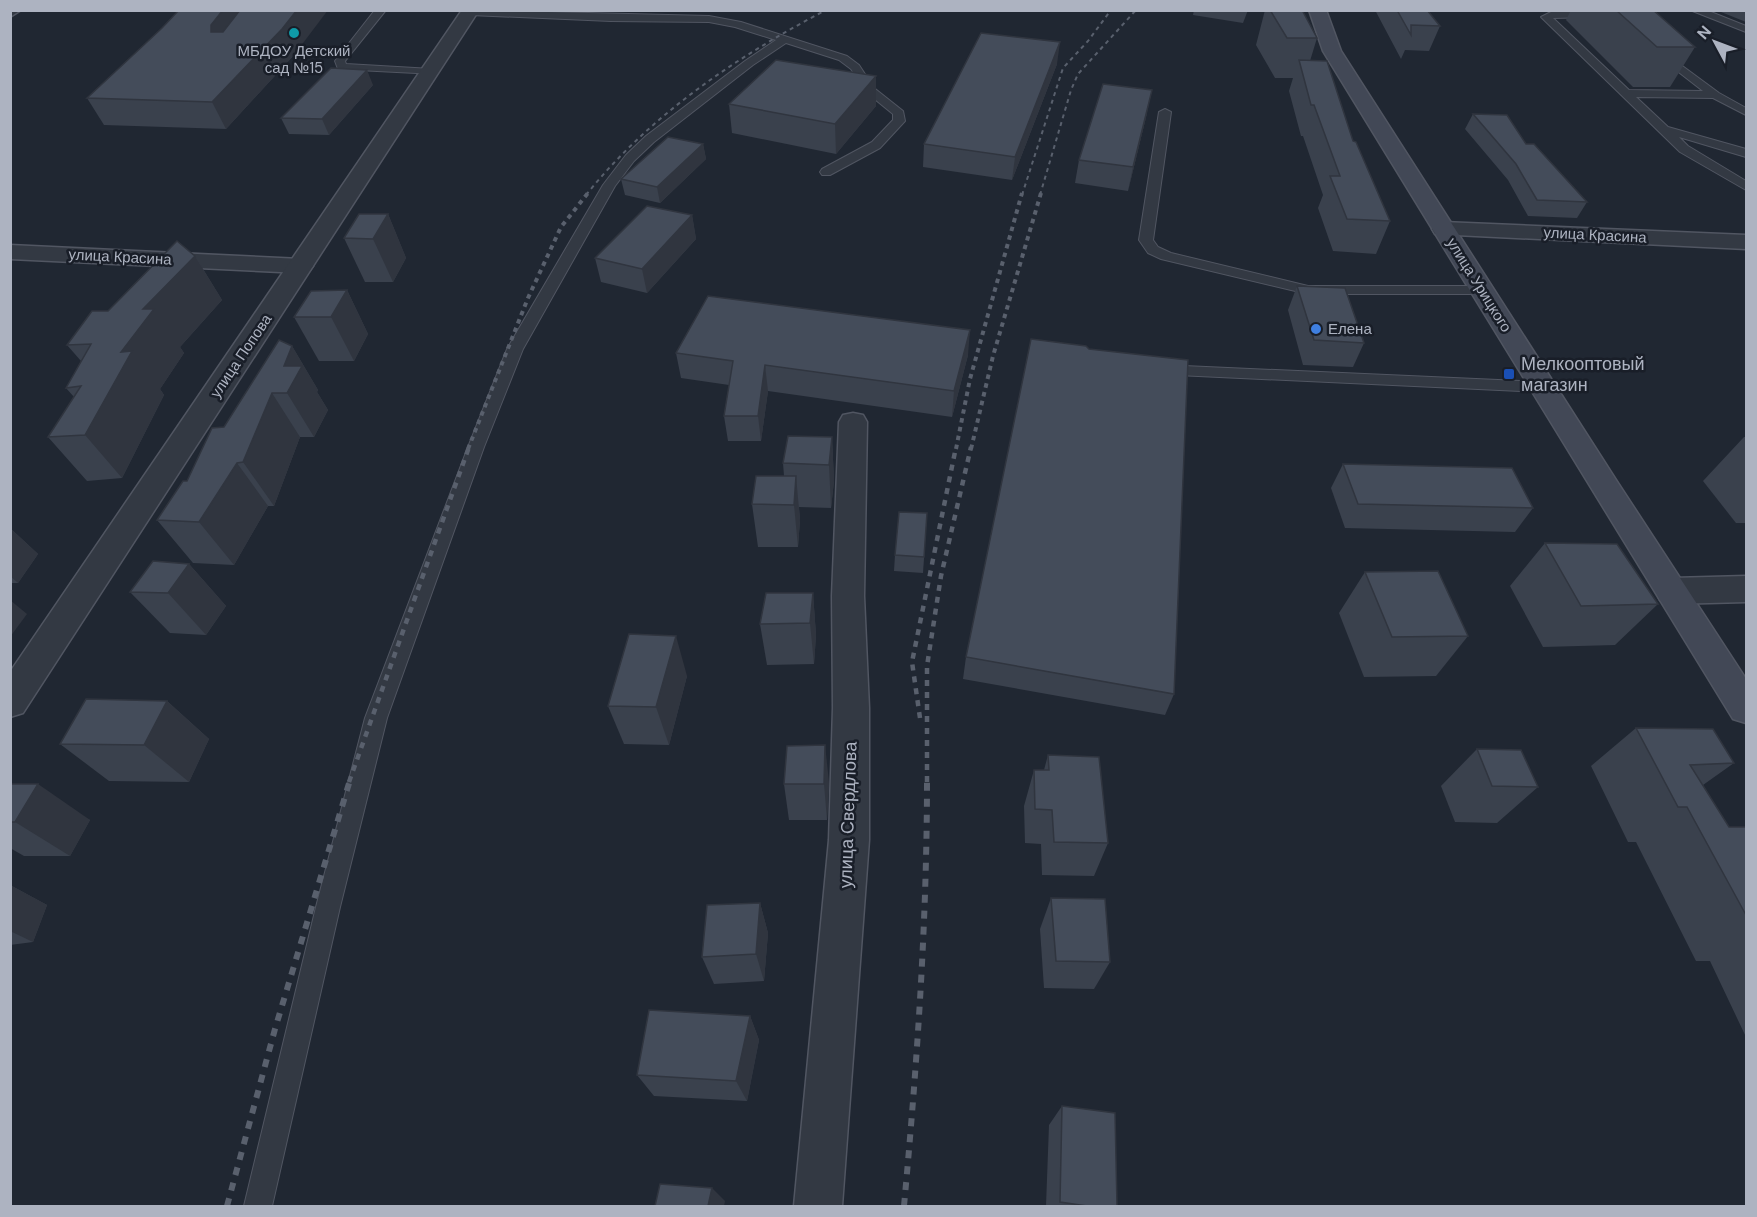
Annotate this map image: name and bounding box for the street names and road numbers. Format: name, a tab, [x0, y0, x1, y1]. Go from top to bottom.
street label: улица Красина	[1543, 222, 1648, 248]
street label: улица Урицкого	[1442, 234, 1516, 336]
street label: улица Красина	[68, 244, 173, 270]
street label: улица Попова	[206, 310, 277, 402]
street label: улица Свердлова	[833, 740, 863, 889]

